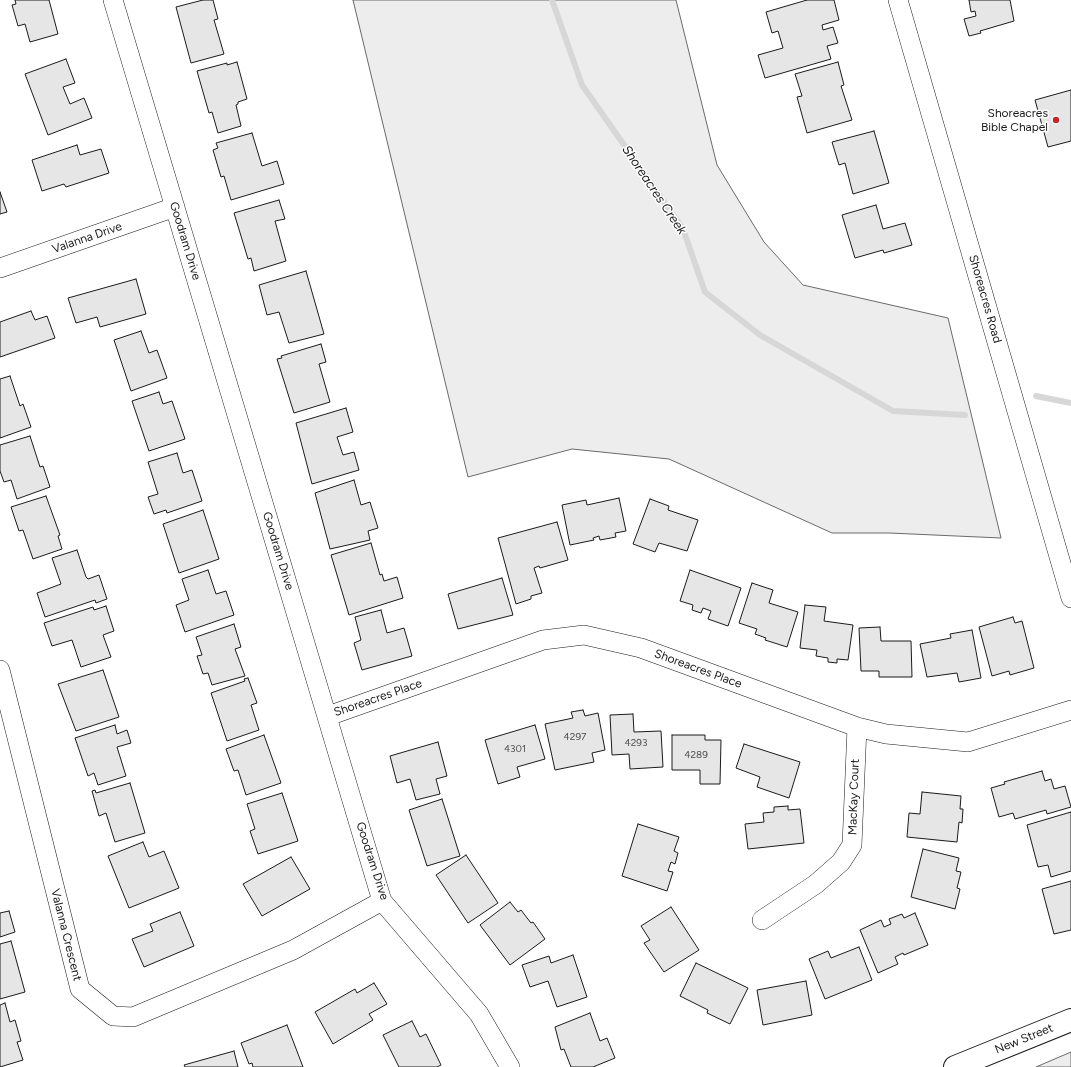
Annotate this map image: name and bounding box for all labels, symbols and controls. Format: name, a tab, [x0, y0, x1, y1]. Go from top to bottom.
place label: Shoreacres Bible Chapel	[981, 106, 1048, 134]
marker: Shoreacres Bible Chapel	[1051, 115, 1061, 125]
water label: Shoreacres Creek	[618, 142, 690, 238]
street label: Goodram Drive	[166, 200, 204, 282]
street label: Valanna Drive	[50, 219, 124, 257]
street label: Shoreacres Road	[966, 253, 1004, 345]
street label: Goodram Drive	[259, 510, 297, 592]
street label: Shoreacres Place	[652, 646, 744, 692]
street label: Shoreacres Place	[332, 676, 424, 720]
house number: 4297	[564, 731, 586, 743]
house number: 4293	[625, 737, 647, 749]
house number: 4301	[504, 743, 526, 755]
house number: 4289	[684, 749, 708, 761]
street label: MacKay Court	[845, 759, 863, 835]
street label: Goodram Drive	[353, 820, 391, 902]
street label: Valanna Crescent	[48, 887, 84, 983]
street label: New Street	[993, 1021, 1055, 1057]

